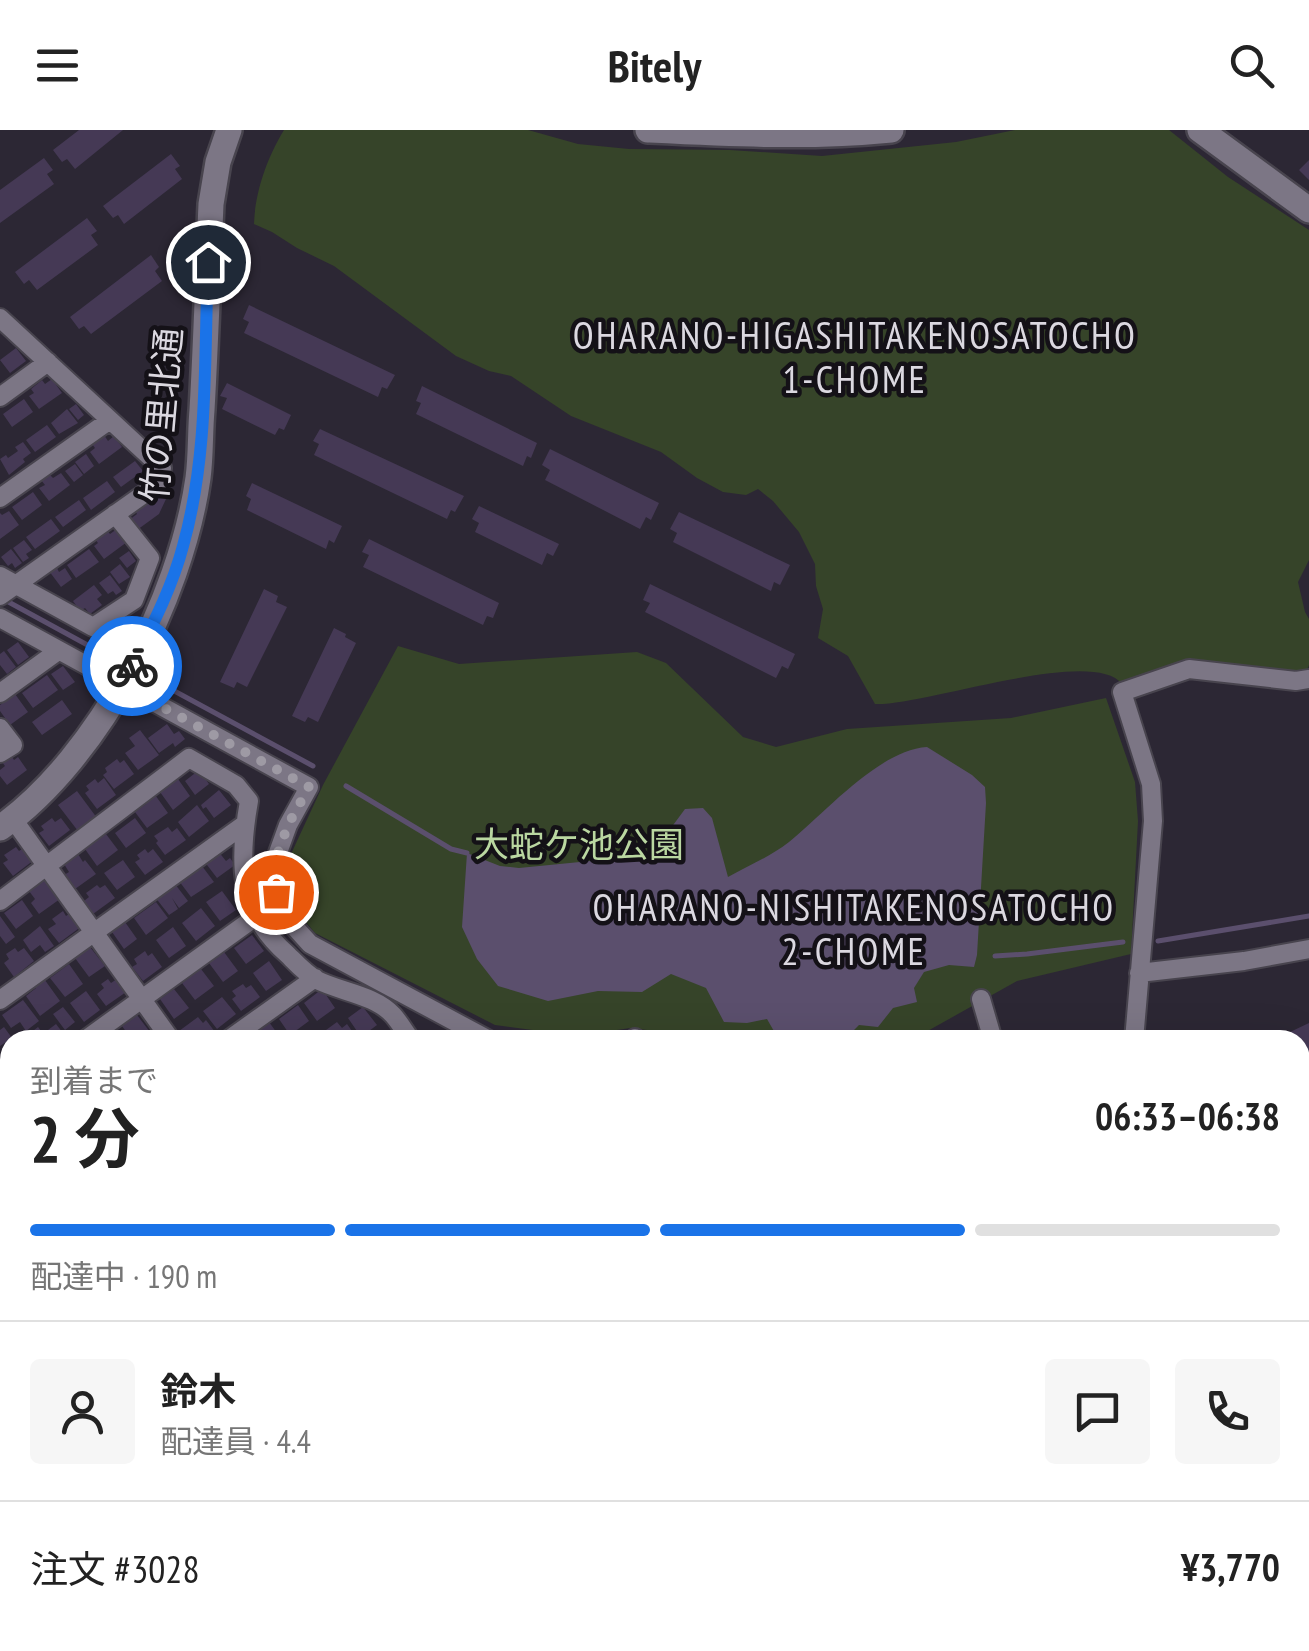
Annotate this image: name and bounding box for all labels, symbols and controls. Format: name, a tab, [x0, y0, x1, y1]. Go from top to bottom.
text: Bitely	[608, 36, 701, 94]
icon: menu	[30, 38, 85, 93]
icon: search	[1224, 38, 1279, 93]
pin	[166, 220, 251, 305]
icon: home	[181, 235, 236, 290]
district label: OHARANO-HIGASHITAKENOSATOCHO 1-CHOME	[573, 310, 1137, 403]
street label: 竹の里北通	[130, 326, 192, 504]
courier	[82, 616, 182, 716]
icon: bike	[105, 639, 160, 694]
park label: 大蛇ケ池公園	[474, 821, 684, 867]
pin	[234, 850, 319, 935]
icon: bag	[249, 865, 304, 920]
district label: OHARANO-NISHITAKENOSATOCHO 2-CHOME	[592, 882, 1116, 975]
text: 到着まで	[30, 1059, 158, 1101]
text: 06:33–06:38	[1095, 1091, 1280, 1140]
text: 2 分	[30, 1096, 139, 1180]
text: 配達中 · 190 m	[30, 1255, 217, 1297]
button: person	[30, 1359, 135, 1464]
button: chat	[1045, 1359, 1150, 1464]
button: phone	[1175, 1359, 1280, 1464]
text: 鈴木	[160, 1366, 236, 1415]
text: 配達員 · 4.4	[160, 1420, 311, 1462]
text: ¥3,770	[1181, 1542, 1280, 1591]
text: 注文 #3028	[30, 1544, 200, 1593]

